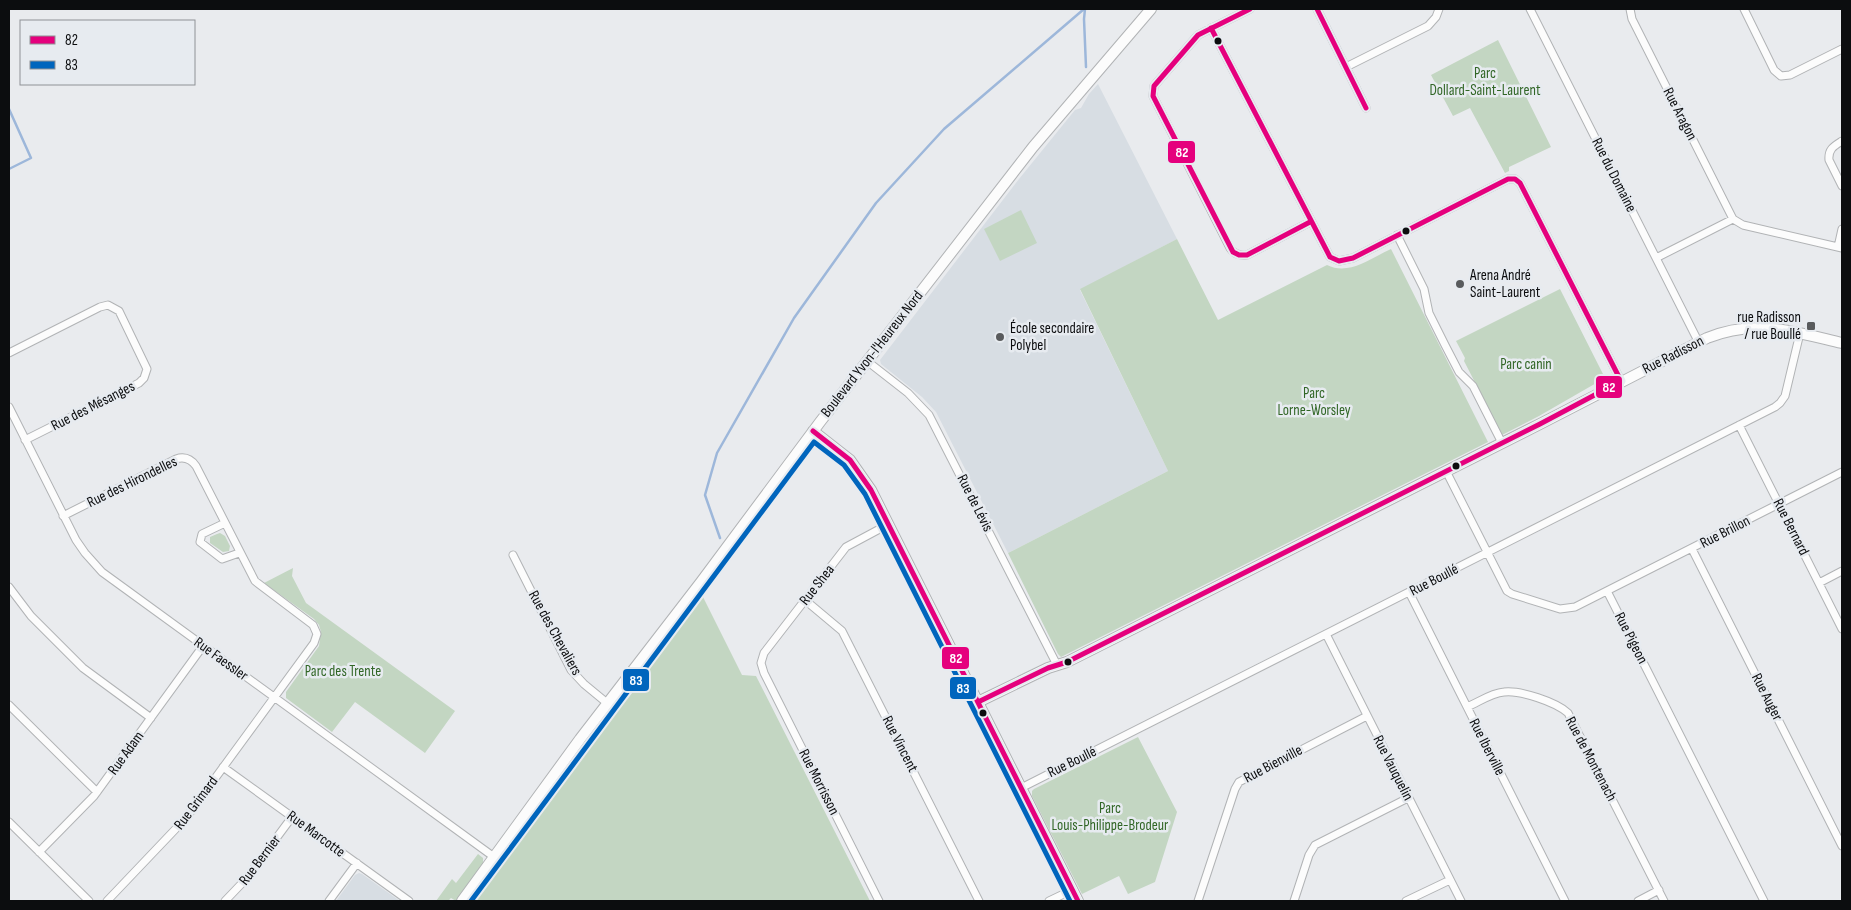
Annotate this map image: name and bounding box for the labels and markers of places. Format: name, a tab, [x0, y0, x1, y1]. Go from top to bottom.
unlabelled marker	[1213, 36, 1223, 46]
unlabelled marker	[1401, 226, 1411, 236]
place label: Arena André Saint-Laurent	[1469, 266, 1541, 302]
marker: Arena André Saint-Laurent	[1454, 278, 1466, 290]
place label: rue Radisson / rue Boullé	[1737, 308, 1801, 344]
place label: École secondaire Polybel	[1010, 319, 1094, 355]
marker: rue Radisson / rue Boullé	[1805, 320, 1817, 332]
marker: École secondaire Polybel	[994, 331, 1006, 343]
unlabelled marker	[1451, 461, 1461, 471]
unlabelled marker	[1063, 657, 1073, 667]
unlabelled marker	[978, 708, 988, 718]

